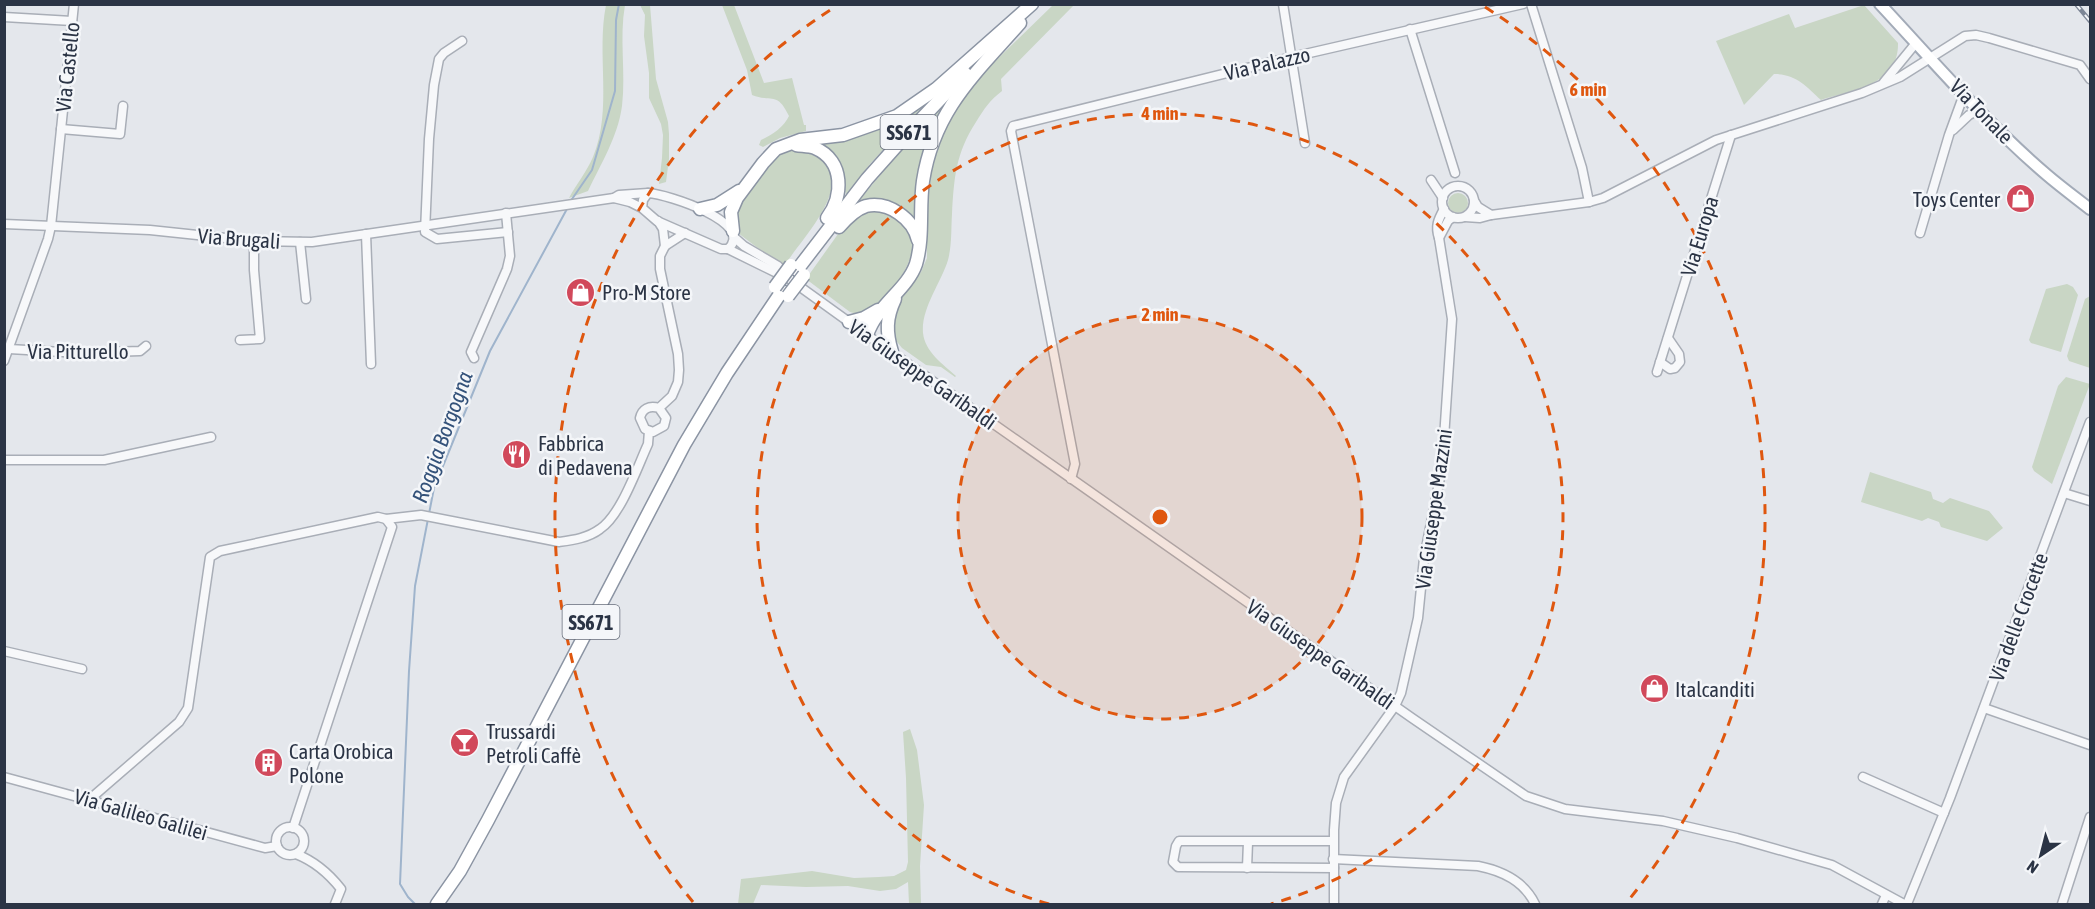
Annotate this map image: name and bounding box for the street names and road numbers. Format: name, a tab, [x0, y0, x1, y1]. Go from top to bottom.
street label: Via Castello	[50, 21, 84, 113]
street label: Via Palazzo	[1222, 41, 1312, 85]
street label: Via Tonale	[1945, 74, 2019, 148]
road number: SS671	[880, 115, 938, 149]
street label: Via Europa	[1675, 193, 1723, 279]
street label: Via Brugali	[197, 223, 281, 253]
street label: Via Giuseppe Garibaldi	[844, 314, 1002, 434]
street label: Via Pitturello	[27, 339, 129, 363]
street label: Via Giuseppe Mazzini	[1410, 427, 1456, 591]
street label: Via delle Crocette	[1984, 550, 2052, 684]
street label: Via Giuseppe Garibaldi	[1242, 594, 1400, 714]
road number: SS671	[562, 605, 620, 639]
street label: Via Galileo Galilei	[72, 784, 210, 844]

